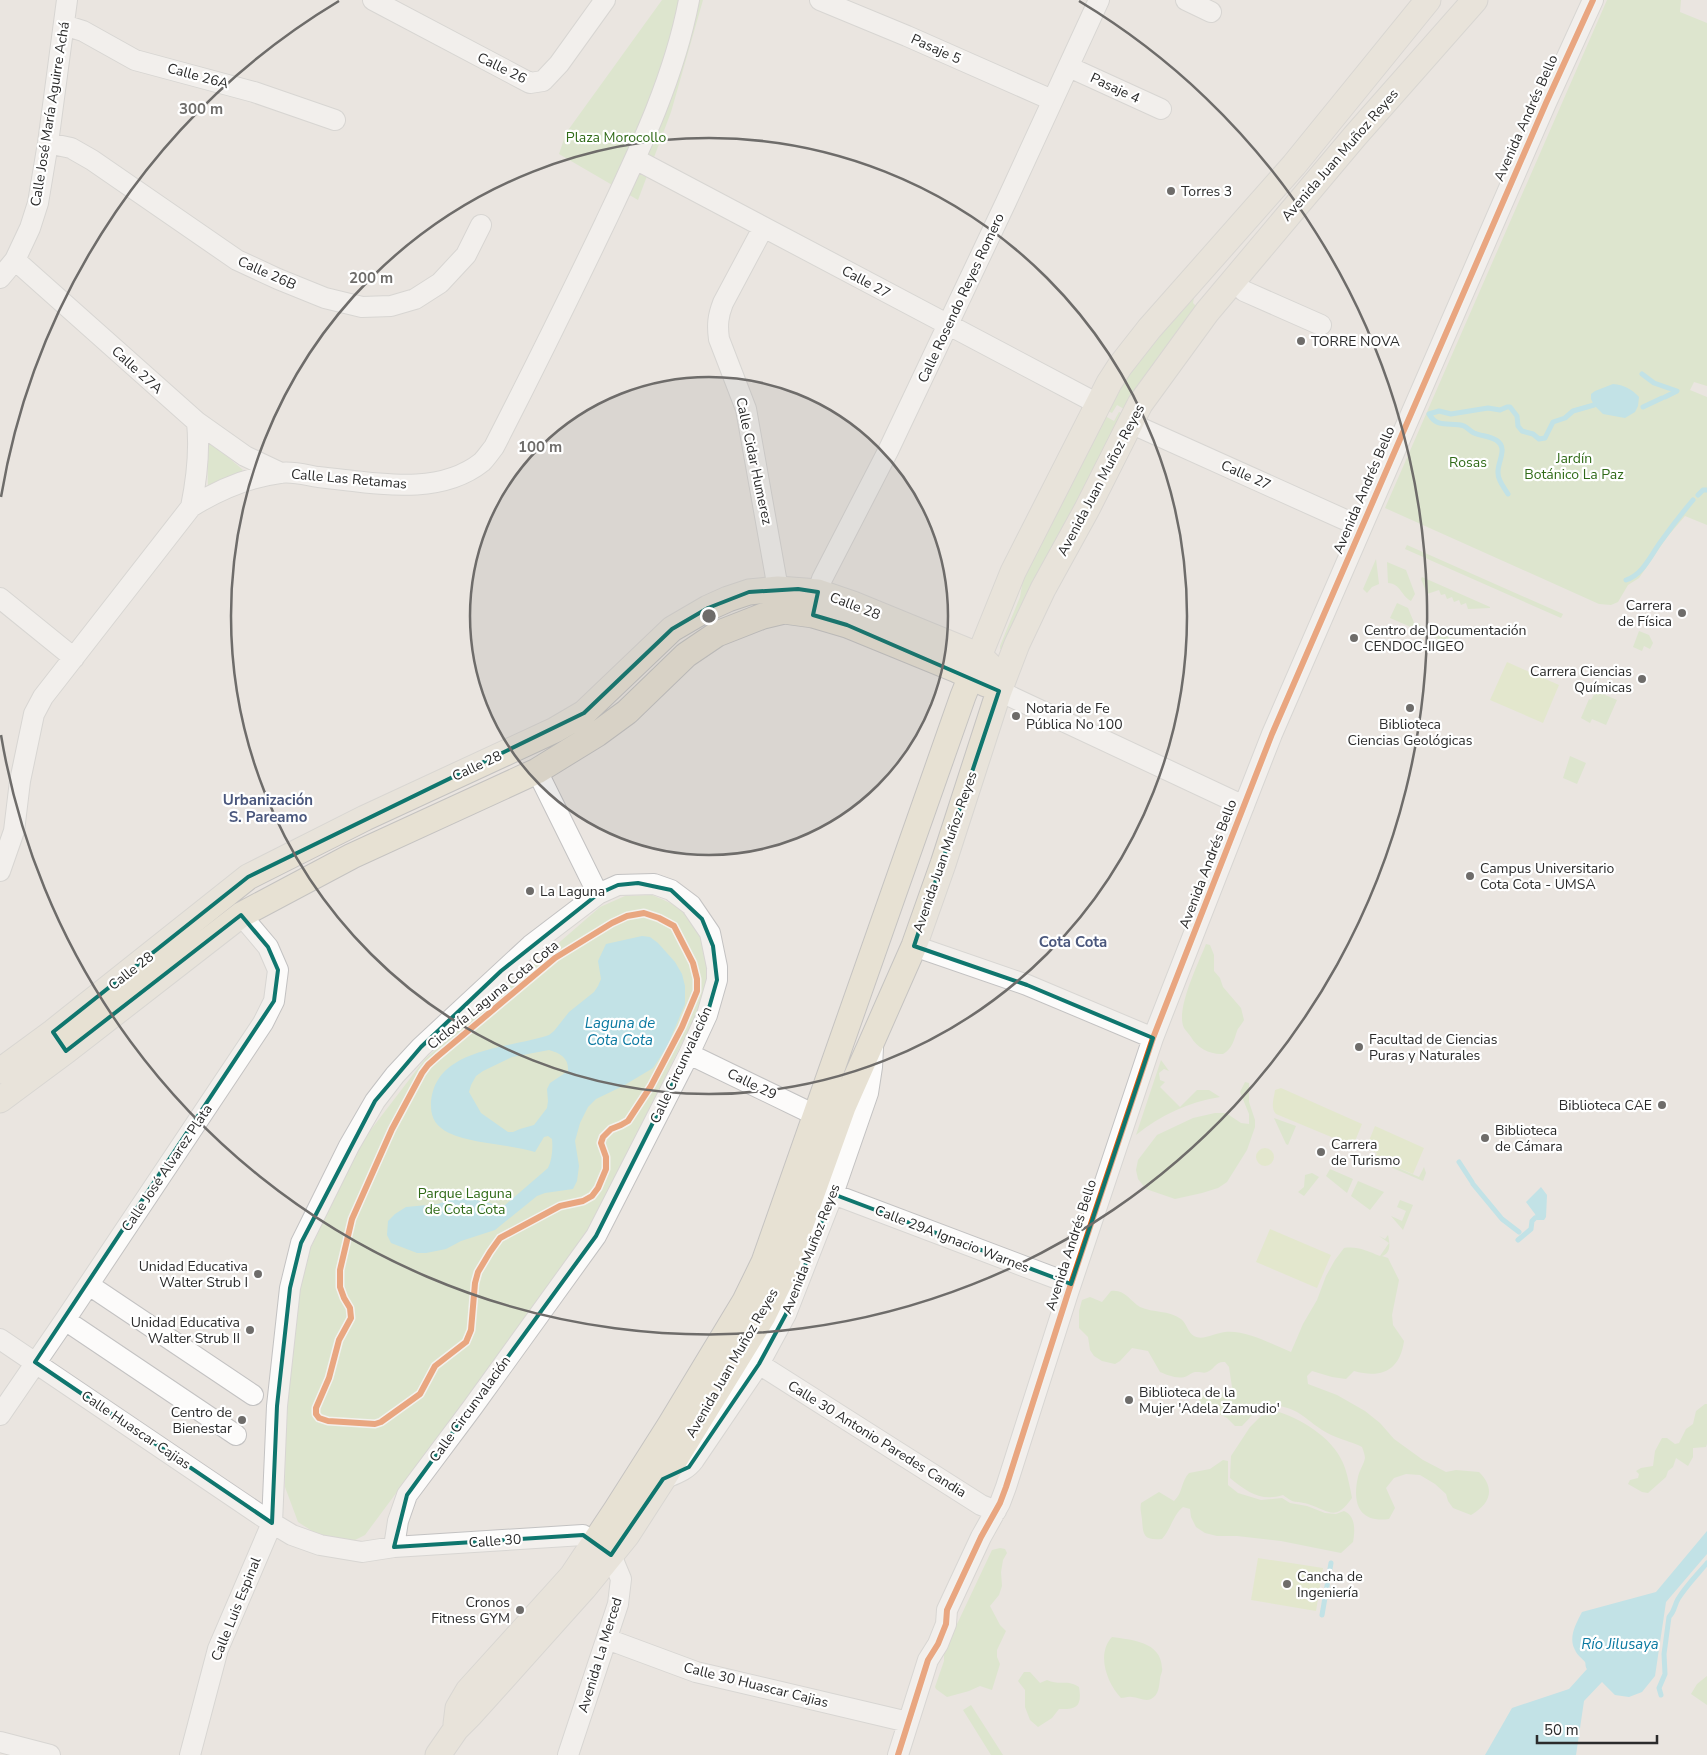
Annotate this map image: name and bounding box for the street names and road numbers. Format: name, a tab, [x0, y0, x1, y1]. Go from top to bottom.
street label: Calle José María Aguirre Achá	[26, 20, 74, 208]
street label: Pasaje 5	[908, 30, 964, 68]
street label: Calle 26	[474, 48, 530, 88]
street label: Avenida Andrés Bello	[1490, 51, 1563, 184]
street label: Calle 26A	[165, 59, 231, 93]
street label: Pasaje 4	[1087, 68, 1143, 108]
street label: Avenida Juan Muñoz Reyes	[1277, 85, 1403, 225]
street label: Calle Rosendo Reyes Romero	[913, 210, 1009, 386]
street label: Calle 26B	[235, 252, 299, 294]
street label: Calle 27	[838, 261, 894, 303]
street label: Calle 27A	[107, 342, 167, 398]
street label: Calle Cidar Humerez	[731, 396, 777, 527]
street label: Avenida Juan Muñoz Reyes	[1053, 400, 1149, 559]
street label: Avenida Andrés Bello	[1329, 423, 1400, 557]
street label: Calle 27	[1218, 456, 1274, 494]
street label: Calle Las Retamas	[290, 464, 408, 494]
street label: Calle 28	[827, 588, 883, 624]
street label: Calle 28	[449, 746, 505, 786]
street label: Avenida Juan Muñoz Reyes	[908, 769, 982, 935]
street label: Avenida Andrés Bello	[1175, 797, 1241, 931]
street label: Ciclovía Laguna Cota Cota	[423, 936, 563, 1054]
street label: Calle 28	[104, 947, 158, 995]
street label: Calle Circunvalación	[646, 1003, 716, 1127]
street label: Calle 29	[724, 1064, 780, 1104]
street label: Calle José Alvarez Plata	[117, 1101, 217, 1235]
street label: Avenida Andrés Bello	[1041, 1177, 1101, 1313]
street label: Avenida Muñoz Reyes	[777, 1181, 845, 1317]
street label: Calle 29A Ignacio Warnes	[872, 1201, 1032, 1277]
street label: Avenida Juan Muñoz Reyes	[681, 1285, 783, 1441]
street label: Calle Circunvalación	[425, 1352, 515, 1466]
street label: Calle 30 Antonio Paredes Candia	[784, 1376, 970, 1502]
street label: Calle Huascar Cajias	[77, 1386, 195, 1474]
street label: Calle 30	[468, 1530, 522, 1552]
street label: Calle Luis Espinal	[206, 1553, 266, 1664]
street label: Avenida La Merced	[573, 1595, 627, 1715]
street label: Calle 30 Huascar Cajias	[682, 1658, 831, 1712]

